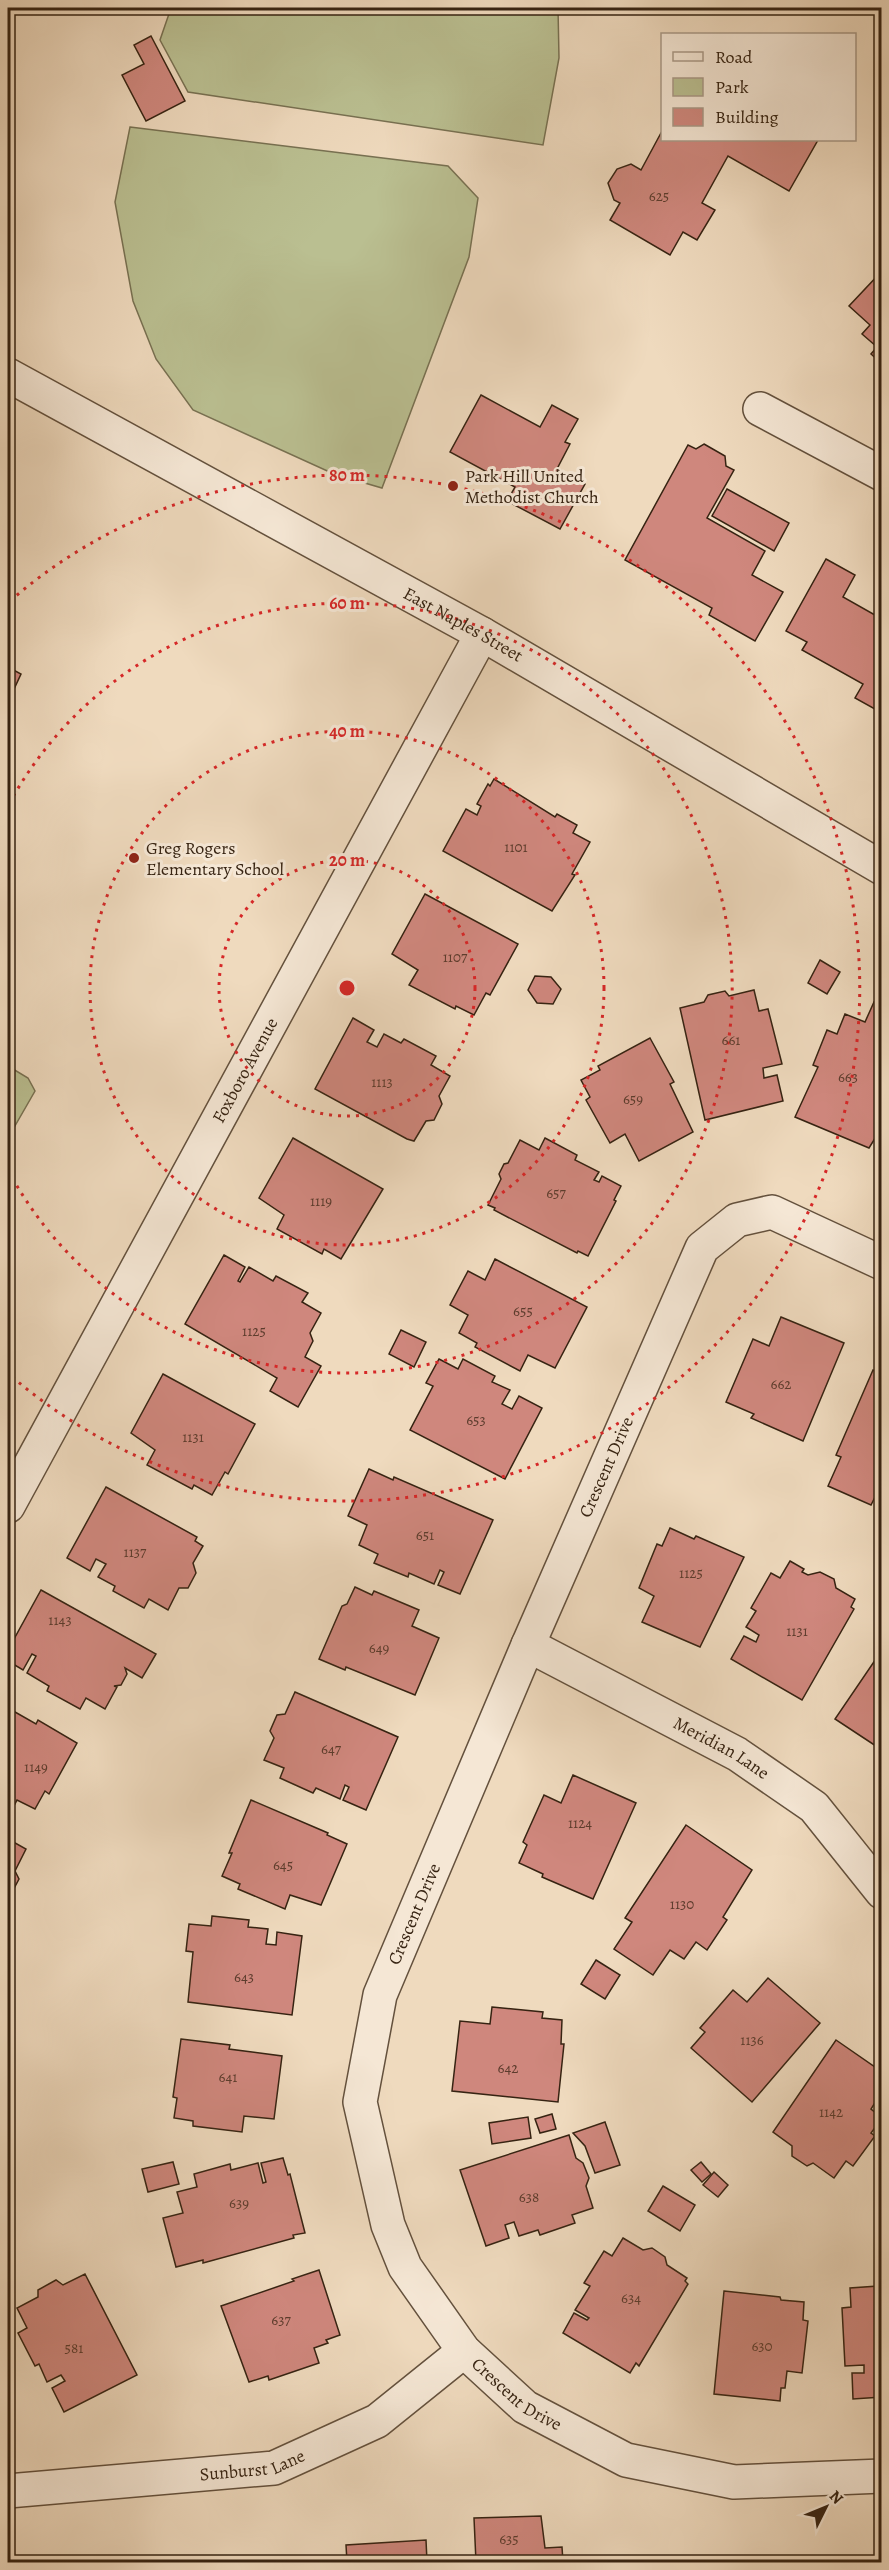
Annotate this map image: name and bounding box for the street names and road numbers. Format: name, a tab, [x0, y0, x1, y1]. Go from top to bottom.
street label: East Naples Street	[399, 581, 528, 667]
street label: Foxboro Avenue	[206, 1013, 283, 1127]
street label: Crescent Drive	[573, 1413, 639, 1521]
street label: Meridian Lane	[669, 1711, 774, 1785]
street label: Crescent Drive	[382, 1860, 446, 1968]
street label: Crescent Drive	[467, 2352, 566, 2436]
street label: Sunburst Lane	[199, 2444, 309, 2486]

